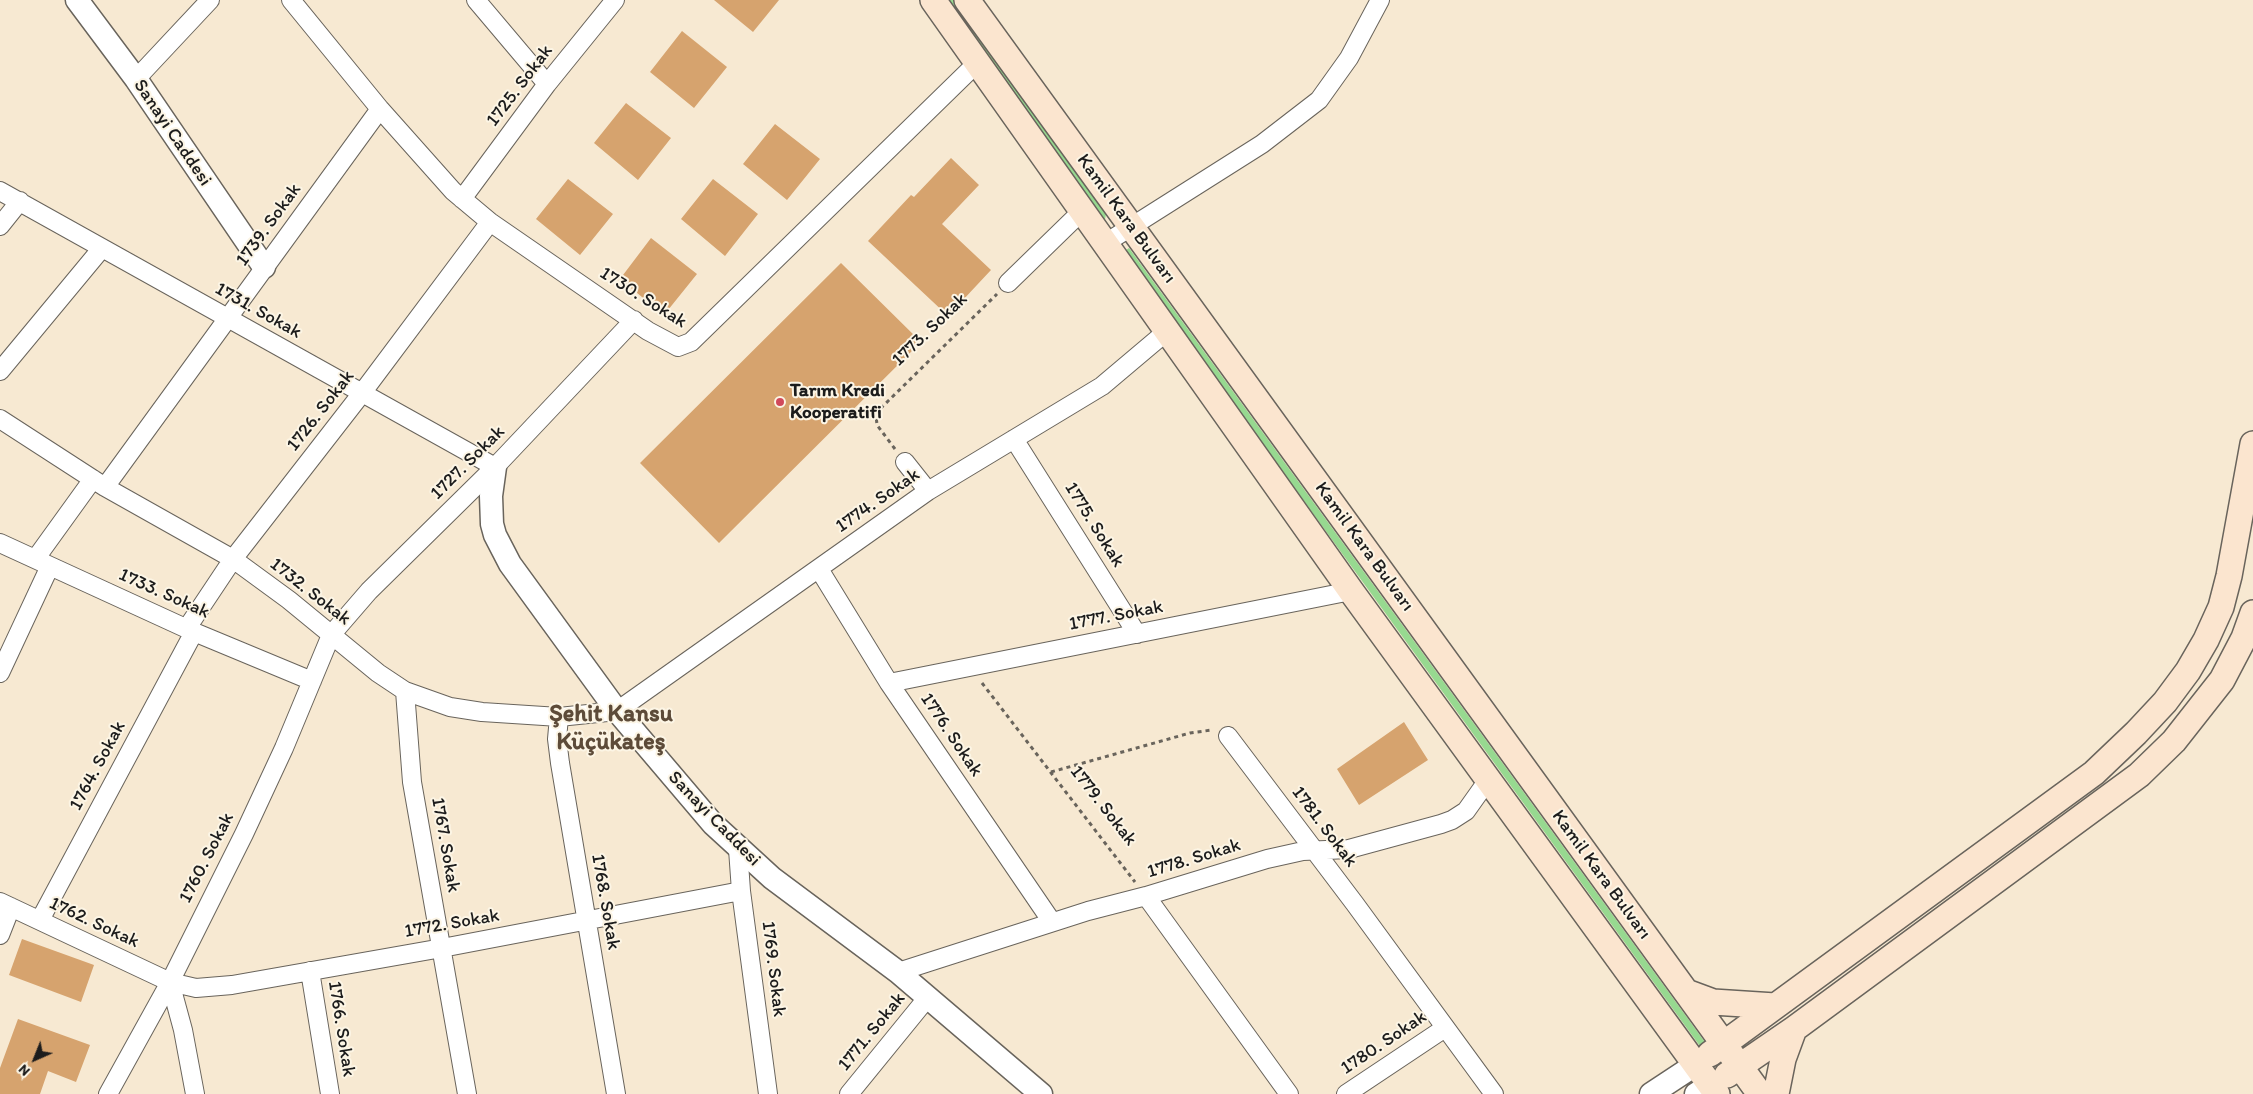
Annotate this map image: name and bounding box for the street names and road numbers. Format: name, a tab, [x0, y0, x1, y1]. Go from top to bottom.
street label: 1725. Sokak	[482, 41, 558, 131]
street label: Sanayi Caddesi	[128, 75, 216, 191]
street label: Kamil Kara Bulvarı	[1071, 150, 1181, 288]
street label: 1739. Sokak	[231, 179, 307, 271]
street label: 1730. Sokak	[595, 262, 691, 334]
street label: 1731. Sokak	[211, 278, 305, 344]
street label: 1773. Sokak	[887, 288, 973, 372]
street label: 1726. Sokak	[282, 366, 360, 456]
street label: 1727. Sokak	[426, 421, 510, 505]
street label: 1774. Sokak	[832, 464, 924, 538]
street label: 1775. Sokak	[1059, 478, 1129, 572]
street label: Kamil Kara Bulvarı	[1309, 478, 1419, 616]
street label: 1732. Sokak	[265, 553, 355, 631]
street label: 1733. Sokak	[115, 564, 213, 624]
street label: 1777. Sokak	[1067, 596, 1165, 636]
street label: 1776. Sokak	[915, 689, 987, 781]
street label: 1764. Sokak	[65, 717, 131, 815]
street label: 1779. Sokak	[1065, 761, 1141, 851]
street label: Sanayi Caddesi	[663, 767, 765, 871]
street label: 1781. Sokak	[1286, 782, 1362, 872]
street label: 1767. Sokak	[425, 796, 465, 894]
street label: Kamil Kara Bulvarı	[1546, 806, 1656, 944]
street label: 1760. Sokak	[175, 809, 239, 907]
street label: 1778. Sokak	[1145, 834, 1243, 884]
street label: 1768. Sokak	[585, 852, 625, 952]
street label: 1762. Sokak	[45, 892, 143, 954]
street label: 1772. Sokak	[403, 904, 501, 944]
street label: 1769. Sokak	[756, 920, 790, 1018]
street label: 1766. Sokak	[322, 980, 360, 1078]
street label: 1771. Sokak	[833, 988, 911, 1076]
street label: 1780. Sokak	[1337, 1006, 1431, 1080]

